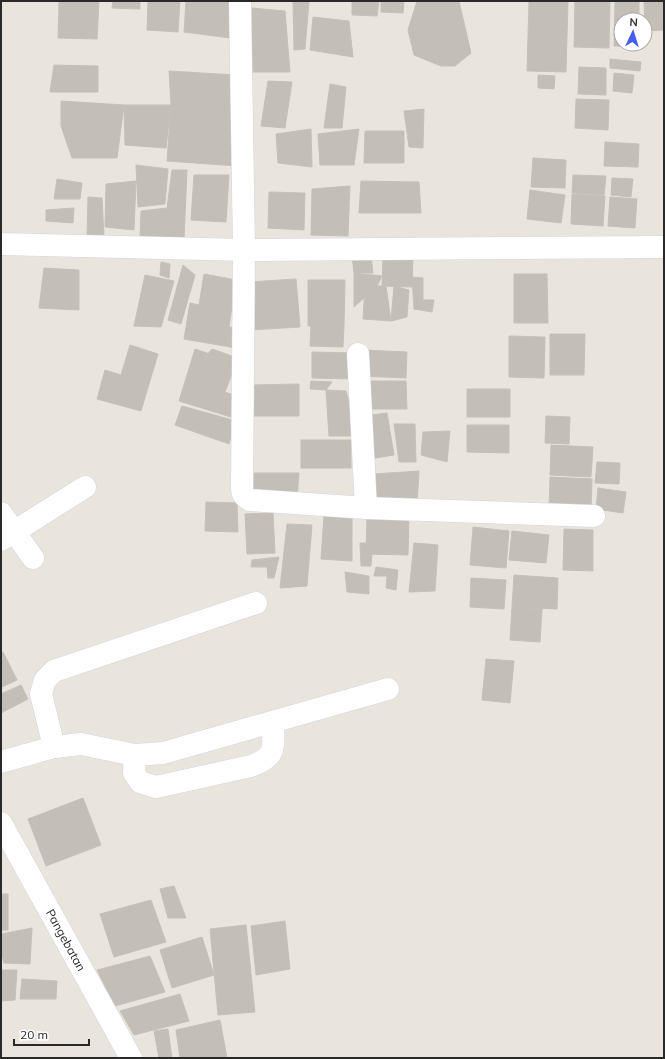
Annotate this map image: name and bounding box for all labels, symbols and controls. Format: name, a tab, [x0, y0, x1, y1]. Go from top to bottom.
north arrow	[613, 12, 653, 52]
text: N	[629, 15, 638, 29]
street label: Pangebatan	[43, 906, 89, 974]
scale bar	[14, 1021, 89, 1047]
text: 20 m	[20, 1027, 48, 1042]

